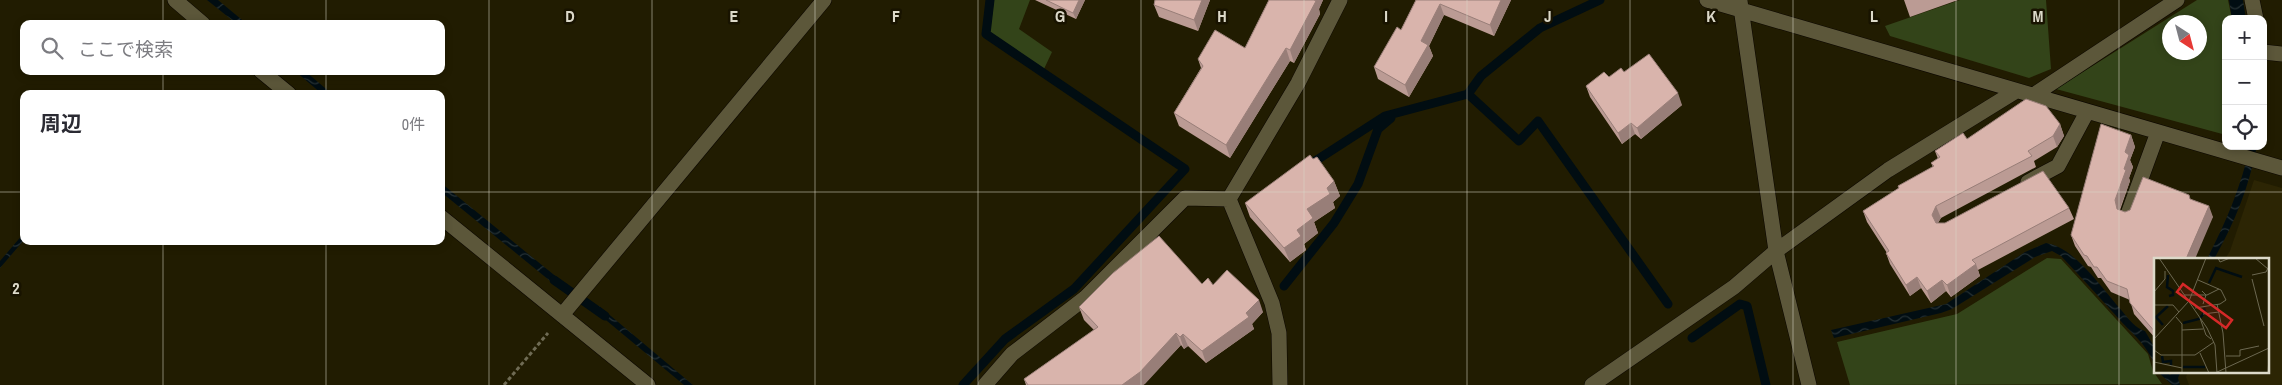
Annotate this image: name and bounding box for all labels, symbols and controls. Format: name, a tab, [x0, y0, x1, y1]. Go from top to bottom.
text: D	[565, 5, 575, 27]
text: E	[730, 5, 739, 27]
text: F	[892, 5, 900, 27]
text: G	[1055, 5, 1065, 27]
text: H	[1217, 5, 1227, 27]
text: I	[1384, 5, 1388, 27]
text: J	[1544, 5, 1552, 27]
text: K	[1706, 5, 1716, 27]
text: L	[1870, 5, 1878, 27]
text: M	[2033, 5, 2044, 27]
north arrow	[2162, 15, 2207, 60]
map controls	[2222, 15, 2267, 150]
button: +	[2222, 15, 2267, 60]
search box	[20, 20, 445, 75]
icon: search	[38, 34, 66, 62]
text: ここで検索	[78, 36, 173, 62]
button: −	[2222, 60, 2267, 105]
button: locate	[2222, 105, 2267, 150]
text: 周辺	[40, 109, 82, 138]
text: 0件	[402, 113, 425, 135]
inset map	[2154, 258, 2270, 372]
text: 2	[12, 277, 20, 299]

